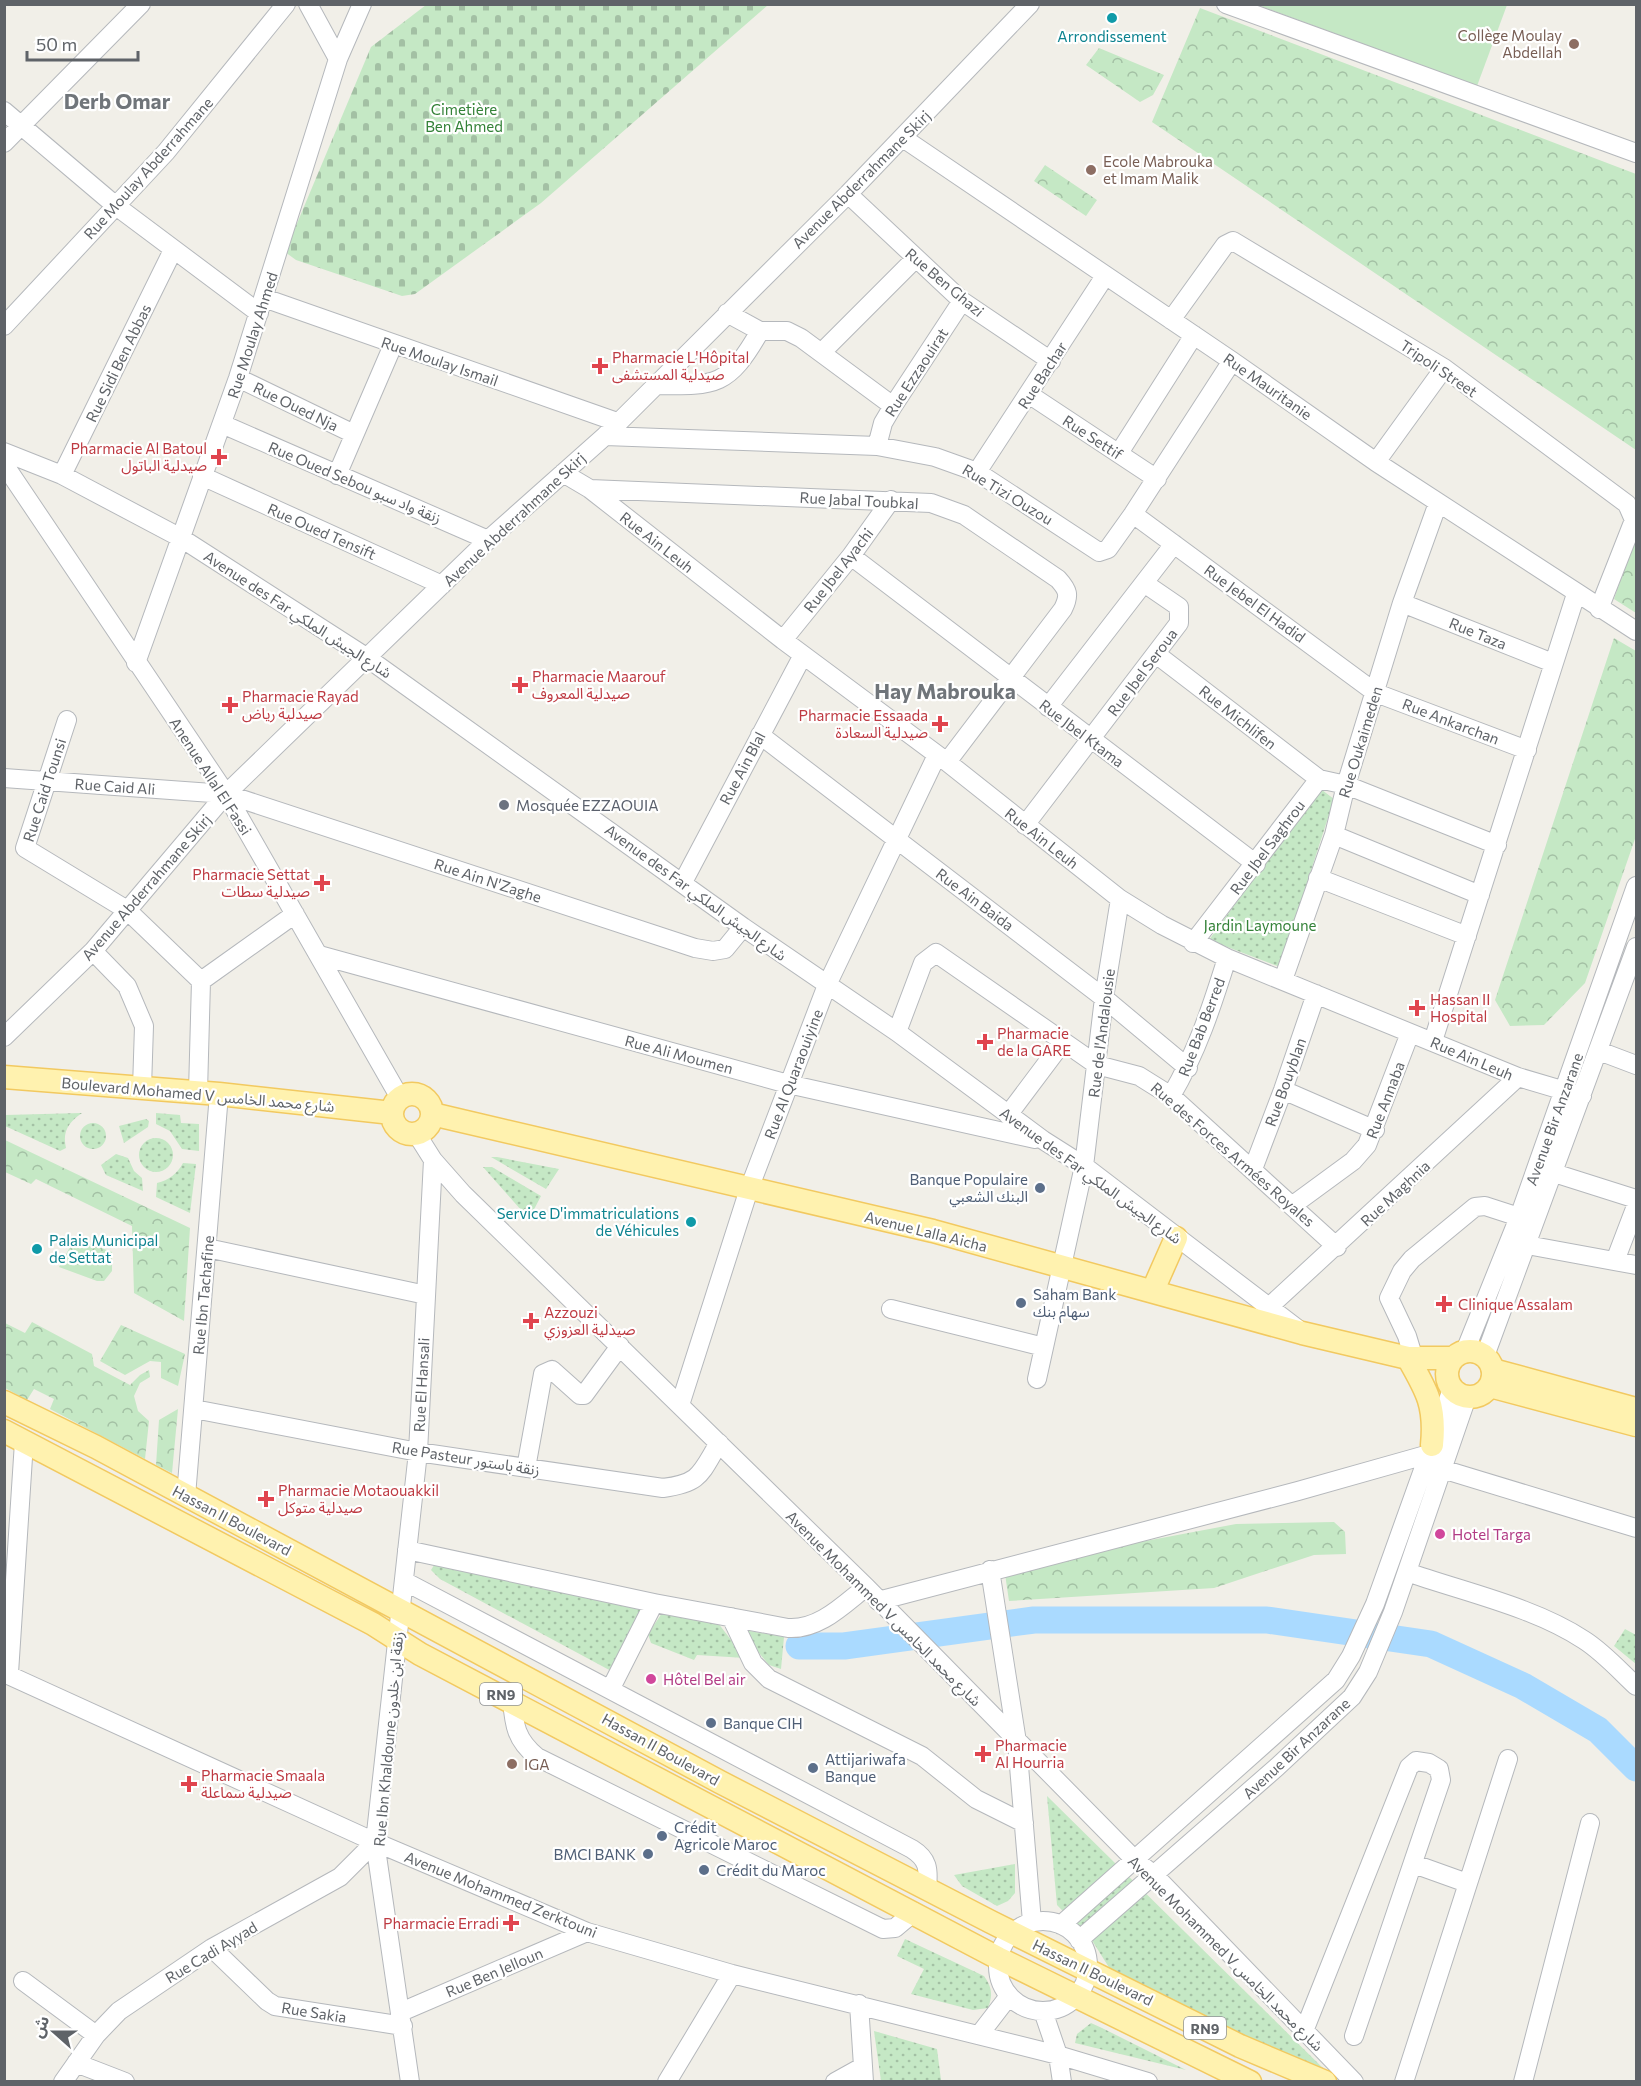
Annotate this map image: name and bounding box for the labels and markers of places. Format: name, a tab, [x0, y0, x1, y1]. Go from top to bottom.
marker: Arrondissement	[1105, 11, 1119, 25]
place label: Collège Moulay Abdellah	[1458, 26, 1562, 61]
place label: Arrondissement	[1057, 27, 1167, 45]
marker: Collège Moulay Abdellah	[1567, 37, 1581, 51]
place label: Ecole Mabrouka et Imam Malik	[1103, 152, 1213, 187]
marker: Ecole Mabrouka et Imam Malik	[1084, 163, 1098, 177]
place label: Pharmacie L'Hôpital صيدلية المستشفى	[612, 348, 749, 384]
marker: Pharmacie L'Hôpital صيدلية المستشفى	[593, 359, 607, 373]
place label: Pharmacie Al Batoul صيدلية الباتول	[70, 439, 207, 475]
marker: Pharmacie Al Batoul صيدلية الباتول	[212, 450, 226, 464]
place label: Pharmacie Maarouf صيدلية المعروف	[532, 667, 666, 703]
marker: Pharmacie Maarouf صيدلية المعروف	[513, 678, 527, 692]
place label: Pharmacie Rayad صيدلية رياض	[242, 687, 359, 723]
marker: Pharmacie Rayad صيدلية رياض	[223, 698, 237, 712]
place label: Pharmacie Essaada صيدلية السعادة	[798, 706, 928, 741]
marker: Pharmacie Essaada صيدلية السعادة	[933, 717, 947, 731]
place label: Mosquée EZZAOUIA	[516, 796, 659, 814]
marker: Mosquée EZZAOUIA	[497, 798, 511, 812]
place label: Pharmacie Settat صيدلية سطات	[192, 865, 310, 900]
marker: Pharmacie Settat صيدلية سطات	[315, 876, 329, 890]
place label: Hassan II Hospital	[1430, 990, 1490, 1025]
marker: Hassan II Hospital	[1408, 999, 1426, 1017]
place label: Pharmacie de la GARE	[997, 1024, 1071, 1059]
marker: Pharmacie de la GARE	[978, 1035, 992, 1049]
place label: Banque Populaire البنك الشعبي	[909, 1170, 1028, 1208]
marker: Banque Populaire البنك الشعبي	[1033, 1181, 1047, 1195]
place label: Service D'immatriculations de Véhicules	[497, 1204, 679, 1239]
marker: Service D'immatriculations de Véhicules	[684, 1215, 698, 1229]
place label: Palais Municipal de Settat	[49, 1231, 158, 1266]
marker: Palais Municipal de Settat	[30, 1242, 44, 1256]
place label: Saham Bank سهام بنك	[1033, 1285, 1116, 1323]
marker: Clinique Assalam	[1435, 1295, 1453, 1313]
place label: Clinique Assalam	[1458, 1295, 1573, 1313]
marker: Saham Bank سهام بنك	[1014, 1296, 1028, 1310]
place label: Azzouzi صيدلية العزوزي	[544, 1303, 636, 1341]
marker: Azzouzi صيدلية العزوزي	[522, 1312, 540, 1330]
place label: Pharmacie Motaouakkil صيدلية متوكل	[278, 1481, 439, 1517]
marker: Pharmacie Motaouakkil صيدلية متوكل	[259, 1492, 273, 1506]
place label: Hotel Targa	[1452, 1525, 1531, 1543]
marker: Hotel Targa	[1433, 1527, 1447, 1541]
place label: Hôtel Bel air	[663, 1670, 746, 1688]
marker: Hôtel Bel air	[644, 1672, 658, 1686]
place label: Banque CIH	[723, 1714, 803, 1732]
marker: Banque CIH	[704, 1716, 718, 1730]
place label: Pharmacie Al Hourria	[995, 1736, 1067, 1771]
marker: Pharmacie Al Hourria	[976, 1747, 990, 1761]
place label: Attijariwafa Banque	[825, 1750, 906, 1785]
place label: IGA	[524, 1755, 550, 1773]
marker: IGA	[505, 1757, 519, 1771]
marker: Attijariwafa Banque	[806, 1761, 820, 1775]
place label: Pharmacie Smaala صيدلية سماعلة	[201, 1766, 325, 1801]
marker: Pharmacie Smaala صيدلية سماعلة	[182, 1777, 196, 1791]
place label: Crédit Agricole Maroc	[674, 1818, 777, 1853]
marker: Crédit Agricole Maroc	[655, 1829, 669, 1843]
place label: BMCI BANK	[554, 1845, 636, 1863]
marker: BMCI BANK	[641, 1847, 655, 1861]
place label: Crédit du Maroc	[716, 1861, 826, 1879]
marker: Crédit du Maroc	[697, 1863, 711, 1877]
place label: Pharmacie Erradi	[383, 1914, 499, 1932]
marker: Pharmacie Erradi	[504, 1916, 518, 1930]

